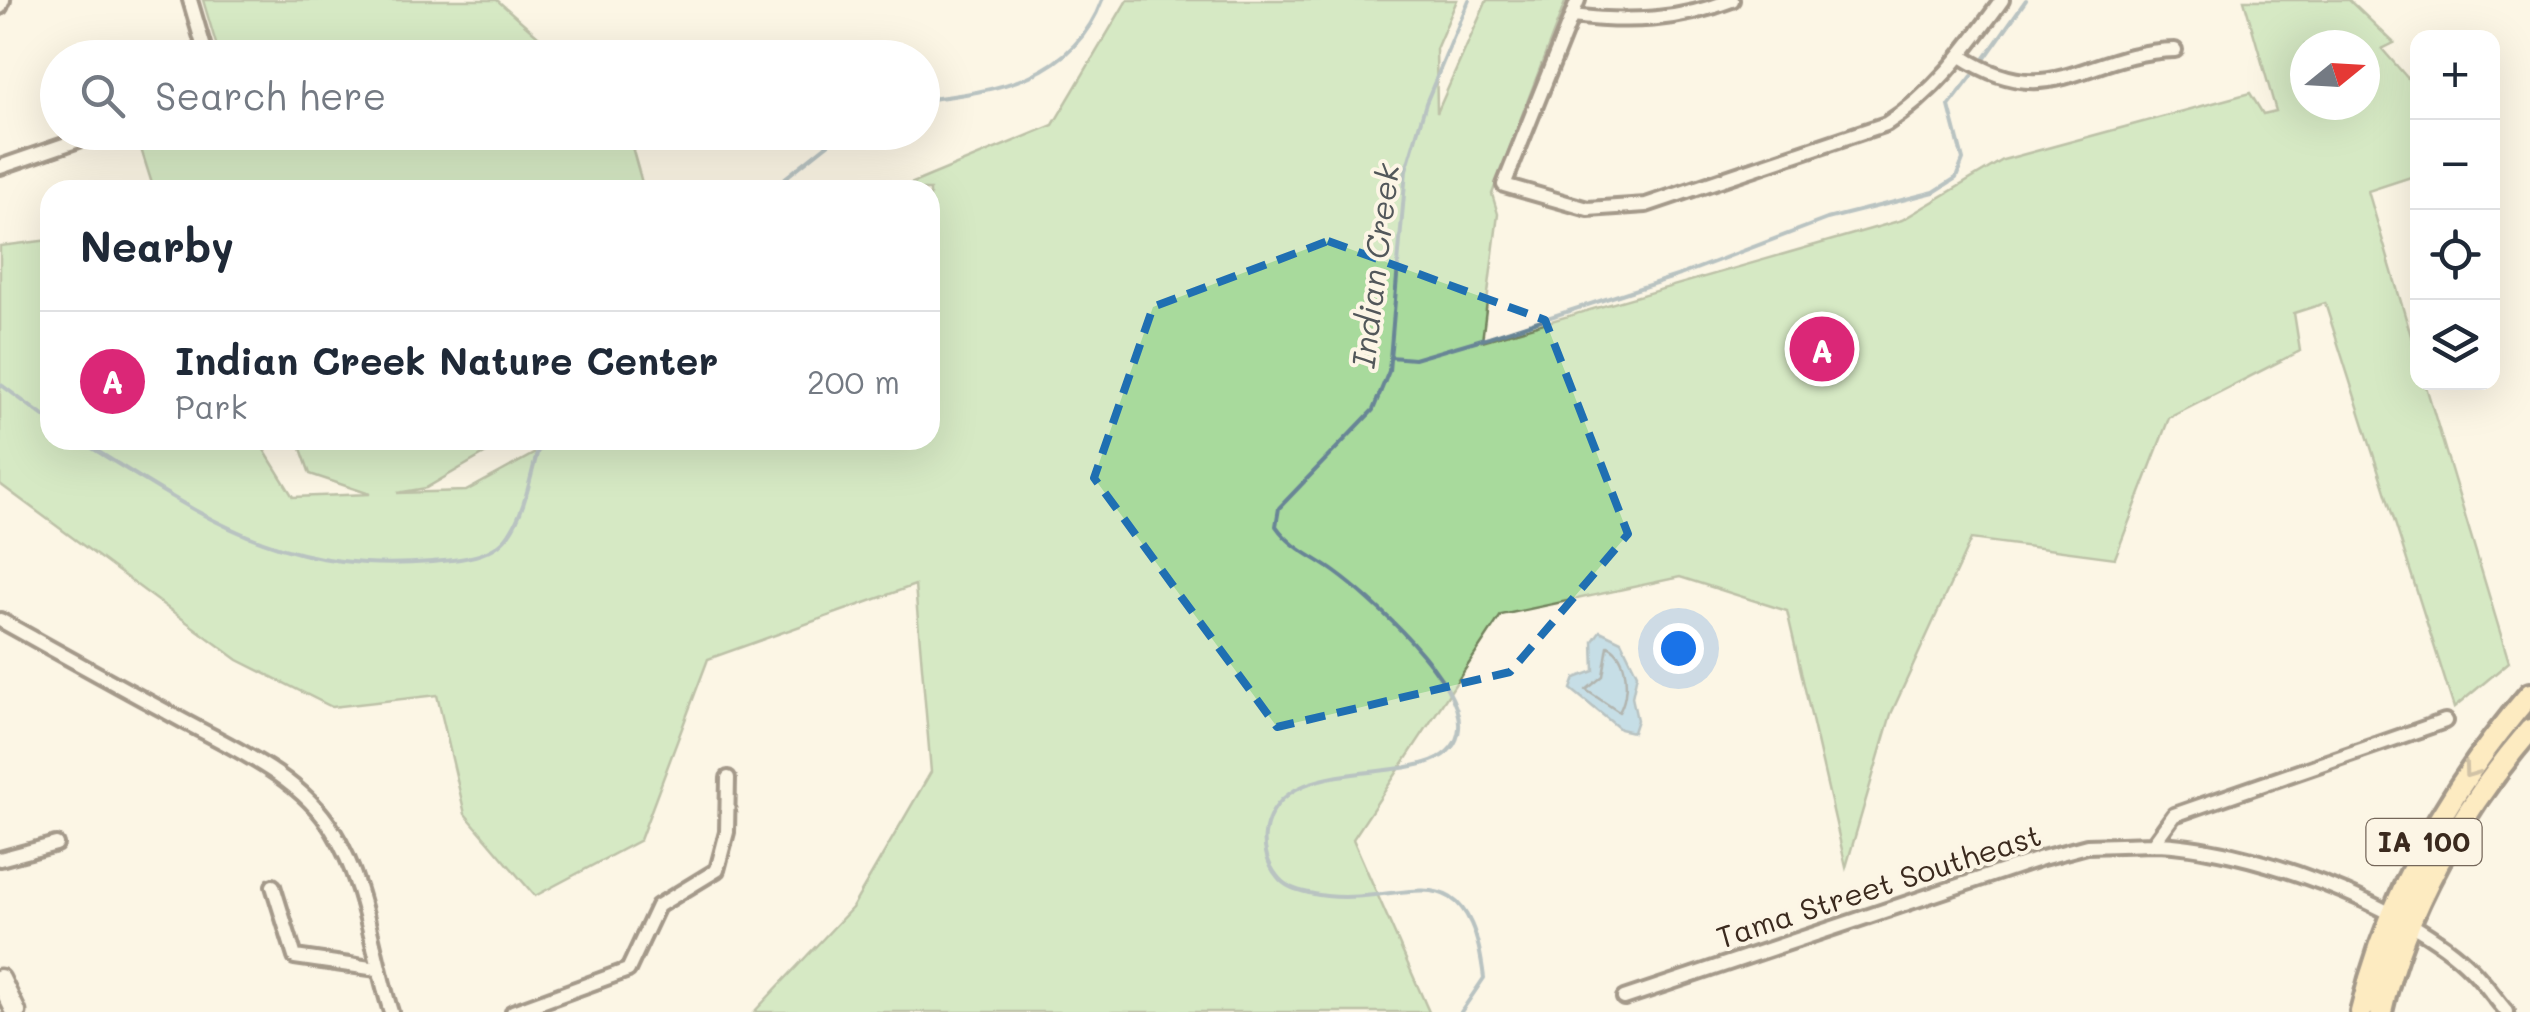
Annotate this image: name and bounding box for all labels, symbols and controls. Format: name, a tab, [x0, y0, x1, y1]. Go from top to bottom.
north arrow	[2290, 30, 2380, 120]
map controls	[2410, 30, 2500, 390]
button: +	[2410, 30, 2500, 120]
search box	[40, 40, 940, 150]
icon: search	[75, 68, 130, 123]
text: Search here	[155, 70, 386, 120]
button: −	[2410, 120, 2500, 210]
water label: Indian Creek	[1341, 160, 1407, 370]
button: locate	[2410, 210, 2500, 300]
text: Nearby	[80, 218, 234, 273]
button: layers	[2410, 300, 2500, 390]
pin: A	[1790, 312, 1854, 386]
text: Indian Creek Nature Center	[175, 335, 718, 385]
text: A	[101, 360, 124, 402]
text: 200 m	[807, 360, 900, 402]
text: Park	[175, 385, 248, 427]
your location	[1653, 623, 1704, 674]
one-way arrow	[2464, 760, 2482, 778]
street label: Tama Street Southeast	[1711, 814, 2046, 956]
road number: IA 100	[2366, 819, 2482, 865]

